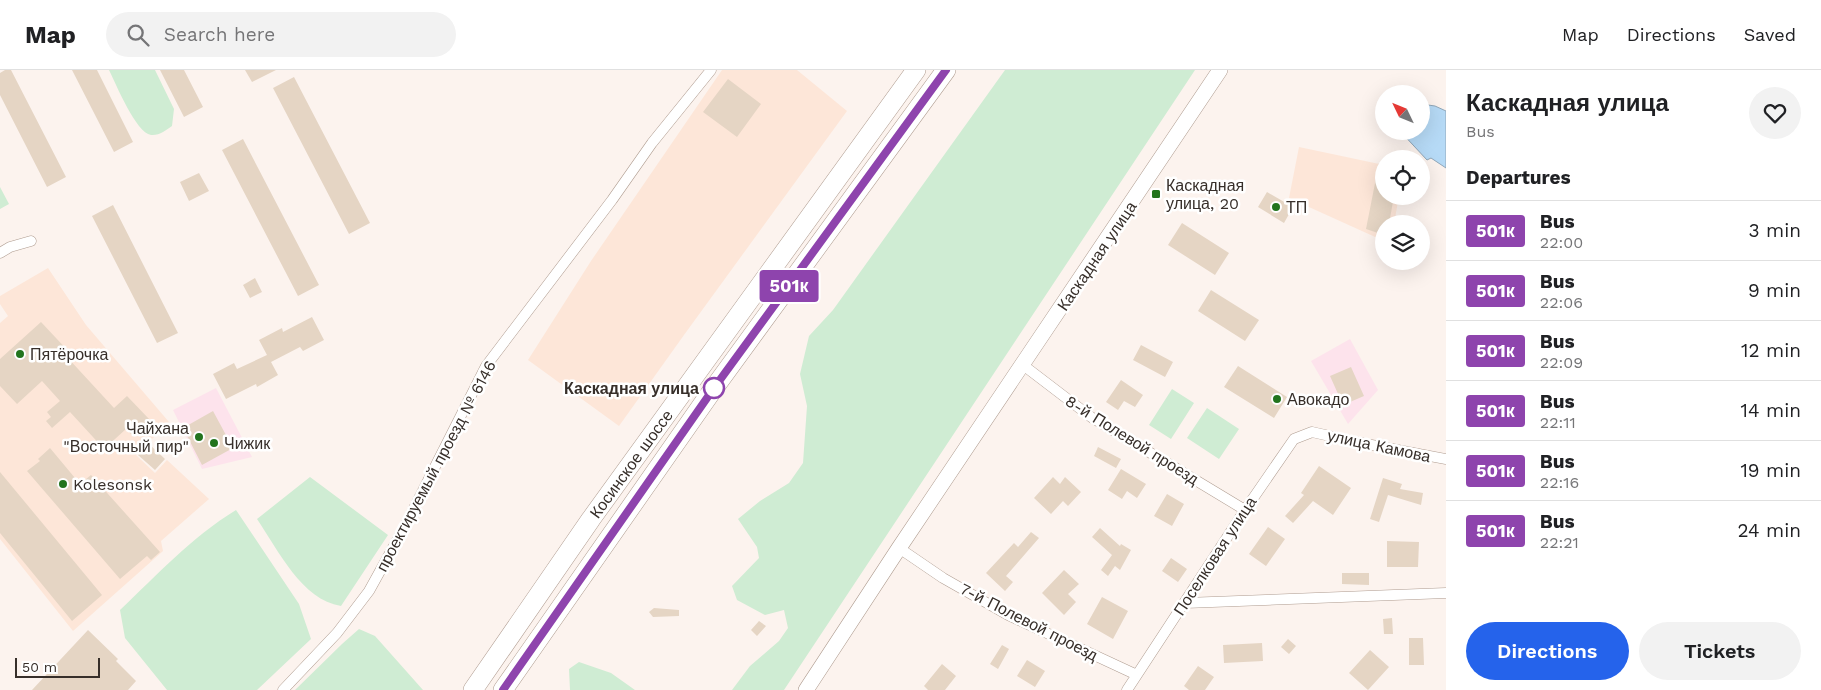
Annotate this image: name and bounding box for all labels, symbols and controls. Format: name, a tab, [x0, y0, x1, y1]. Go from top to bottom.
search box	[106, 12, 456, 57]
text: Map	[25, 21, 76, 49]
icon: search	[124, 21, 152, 49]
text: Search here	[164, 23, 275, 46]
text: Map	[1562, 24, 1599, 45]
text: Directions	[1627, 24, 1716, 45]
text: Saved	[1744, 24, 1796, 45]
north arrow	[1375, 85, 1430, 140]
map controls	[1375, 85, 1430, 270]
button: heart	[1749, 87, 1801, 139]
text: Каскадная улица	[1466, 89, 1669, 117]
text: Bus	[1466, 122, 1495, 141]
button: locate	[1375, 150, 1430, 205]
text: Departures	[1466, 166, 1571, 189]
place label: Каскадная улица, 20	[1166, 176, 1244, 213]
marker: Каскадная улица, 20	[1150, 188, 1162, 200]
street label: Каскадная улица	[1053, 198, 1141, 314]
place label: ТП	[1286, 198, 1307, 217]
marker: ТП	[1270, 201, 1282, 213]
text: Bus	[1540, 210, 1575, 233]
button: layers	[1375, 215, 1430, 270]
text: 3 min	[1749, 219, 1801, 242]
text: 501к	[1476, 220, 1515, 241]
text: 22:00	[1540, 233, 1583, 252]
line badge: 501к	[754, 270, 824, 302]
text: Bus	[1540, 270, 1575, 293]
text: 501к	[770, 275, 808, 296]
text: 9 min	[1748, 279, 1801, 302]
text: 501к	[1476, 280, 1515, 301]
text: 22:06	[1540, 293, 1583, 312]
text: Bus	[1540, 330, 1575, 353]
text: 12 min	[1741, 339, 1801, 362]
text: 501к	[1476, 340, 1515, 361]
place label: Пятёрочка	[30, 345, 109, 364]
marker: Пятёрочка	[14, 348, 26, 360]
text: 22:09	[1540, 353, 1583, 372]
street label: проектируемый проезд № 6146	[372, 357, 500, 575]
marker: Каскадная улица	[703, 377, 725, 399]
place label: Каскадная улица	[564, 379, 699, 398]
place label: Авокадо	[1287, 390, 1349, 409]
text: Bus	[1540, 390, 1575, 413]
street label: 8-й Полевой проезд	[1062, 391, 1203, 489]
marker: Авокадо	[1271, 393, 1283, 405]
text: 14 min	[1741, 399, 1801, 422]
text: 501к	[1476, 400, 1515, 421]
street label: Косинское шоссе	[585, 406, 677, 522]
text: 22:11	[1540, 413, 1576, 432]
place label: Чайхана "Восточный пир"	[63, 419, 189, 456]
street label: улица Камова	[1326, 426, 1432, 466]
marker: Чайхана "Восточный пир"	[193, 431, 205, 443]
place label: Чижик	[224, 434, 271, 453]
marker: Чижик	[208, 437, 220, 449]
text: Bus	[1540, 450, 1575, 473]
text: 19 min	[1740, 459, 1801, 482]
text: 501к	[1476, 460, 1515, 481]
text: 22:16	[1540, 473, 1579, 492]
place label: Kolesonsk	[73, 475, 152, 494]
marker: Kolesonsk	[57, 478, 69, 490]
street label: Поселковая улица	[1170, 493, 1260, 619]
text: Bus	[1540, 510, 1575, 533]
text: 24 min	[1737, 519, 1801, 542]
text: 501к	[1476, 520, 1515, 541]
text: 22:21	[1540, 533, 1579, 552]
street label: 7-й Полевой проезд	[957, 579, 1102, 665]
button: Directions	[1466, 622, 1629, 680]
button: Tickets	[1639, 622, 1801, 680]
scale bar	[15, 655, 100, 678]
text: 50 m	[22, 659, 57, 675]

